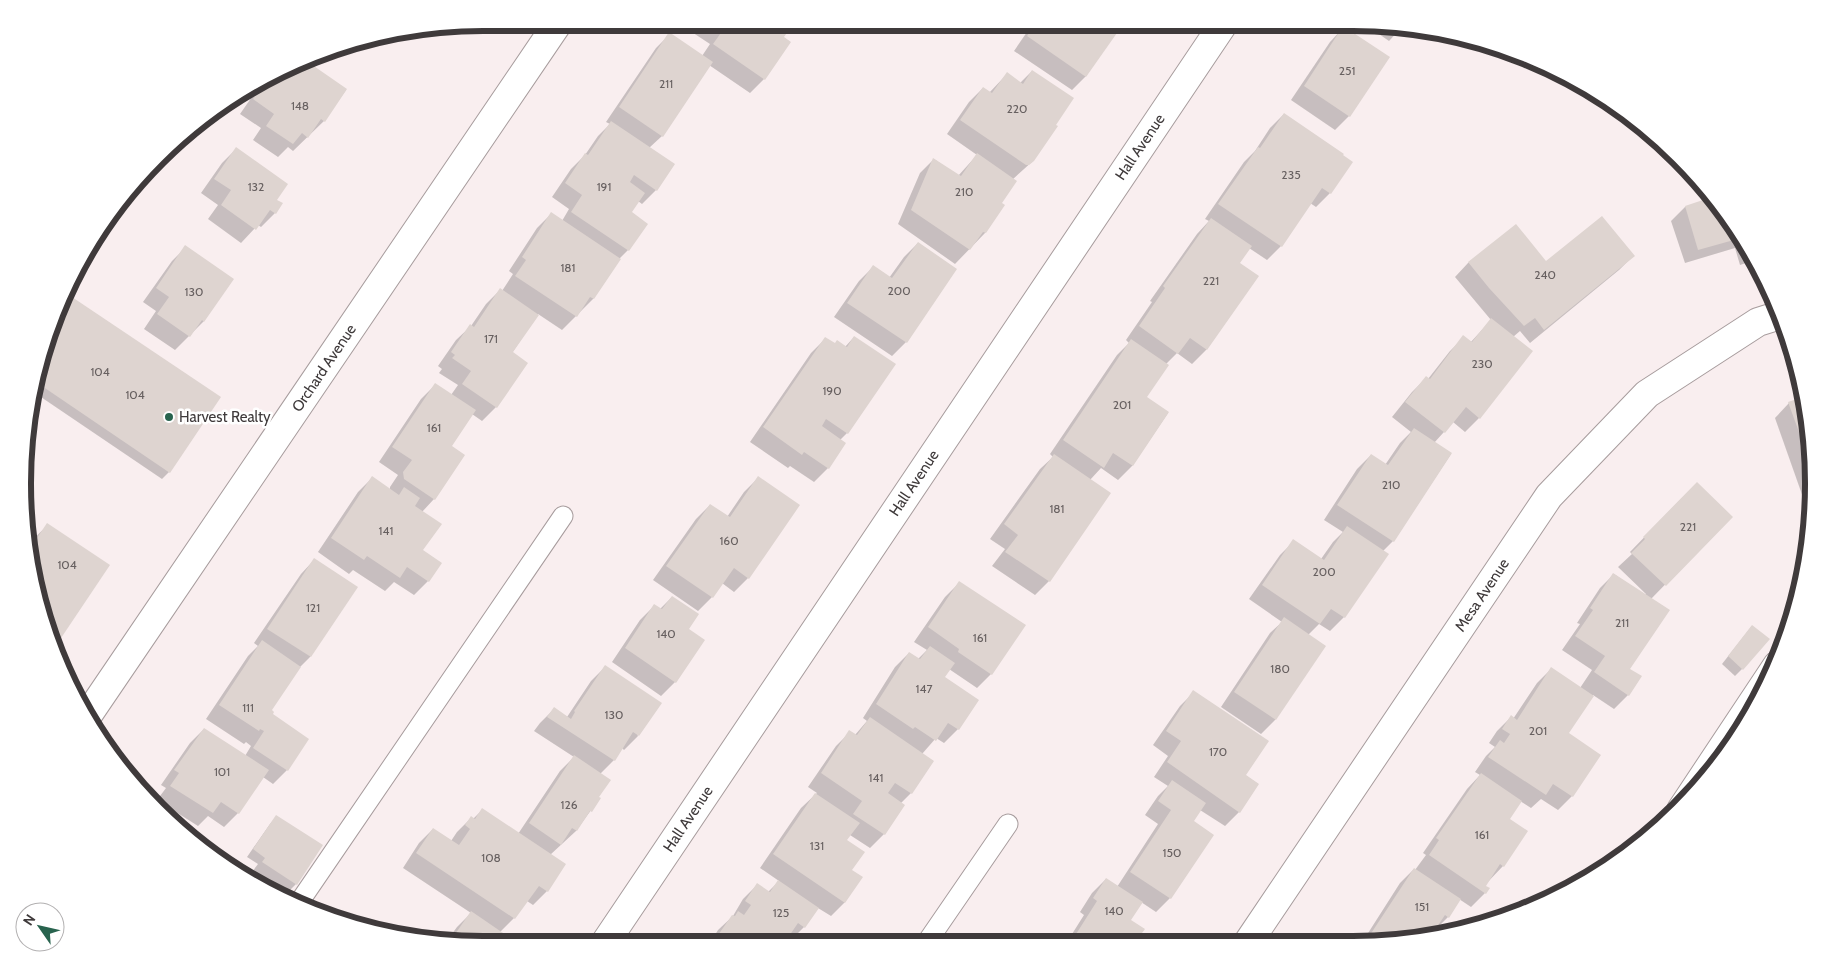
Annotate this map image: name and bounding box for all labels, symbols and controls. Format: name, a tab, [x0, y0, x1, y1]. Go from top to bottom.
house number: 251	[1339, 63, 1355, 78]
house number: 211	[659, 76, 673, 91]
house number: 148	[291, 98, 309, 113]
house number: 220	[1007, 101, 1027, 116]
street label: Hall Avenue	[1111, 110, 1169, 183]
house number: 235	[1281, 167, 1301, 182]
house number: 132	[248, 179, 264, 194]
house number: 191	[597, 179, 611, 194]
house number: 210	[955, 184, 973, 199]
house number: 181	[560, 260, 576, 275]
house number: 240	[1534, 267, 1556, 282]
house number: 221	[1203, 273, 1219, 288]
house number: 200	[887, 283, 911, 298]
house number: 130	[185, 284, 203, 299]
street label: Orchard Avenue	[288, 320, 360, 415]
house number: 171	[484, 331, 498, 346]
house number: 230	[1471, 356, 1493, 371]
house number: 104	[90, 364, 110, 379]
house number: 190	[822, 383, 842, 398]
house number: 104	[125, 387, 145, 402]
house number: 201	[1113, 397, 1131, 412]
place label: Harvest Realty	[179, 408, 271, 426]
marker: Harvest Realty	[163, 411, 175, 423]
house number: 161	[427, 420, 441, 435]
street label: Hall Avenue	[885, 446, 943, 519]
house number: 210	[1382, 477, 1400, 492]
house number: 181	[1049, 501, 1065, 516]
house number: 221	[1680, 519, 1696, 534]
house number: 141	[379, 523, 393, 538]
house number: 160	[719, 533, 739, 548]
street label: Mesa Avenue	[1451, 555, 1513, 635]
house number: 104	[57, 557, 77, 572]
house number: 200	[1312, 564, 1336, 579]
house number: 121	[306, 600, 320, 615]
house number: 211	[1615, 615, 1629, 630]
house number: 140	[656, 626, 676, 641]
house number: 161	[973, 630, 987, 645]
house number: 180	[1270, 661, 1290, 676]
house number: 147	[916, 681, 932, 696]
house number: 111	[242, 700, 254, 715]
house number: 130	[605, 707, 623, 722]
house number: 201	[1529, 723, 1547, 738]
house number: 170	[1209, 744, 1227, 759]
house number: 101	[214, 764, 230, 779]
house number: 141	[869, 770, 883, 785]
street label: Hall Avenue	[659, 782, 717, 855]
house number: 126	[560, 797, 578, 812]
house number: 161	[1475, 827, 1489, 842]
house number: 131	[810, 838, 824, 853]
house number: 150	[1163, 845, 1181, 860]
house number: 108	[481, 850, 501, 865]
house number: 151	[1415, 899, 1429, 914]
north arrow	[15, 902, 65, 952]
house number: 140	[1104, 903, 1124, 918]
house number: 125	[773, 905, 789, 920]
text: N	[19, 911, 39, 929]

